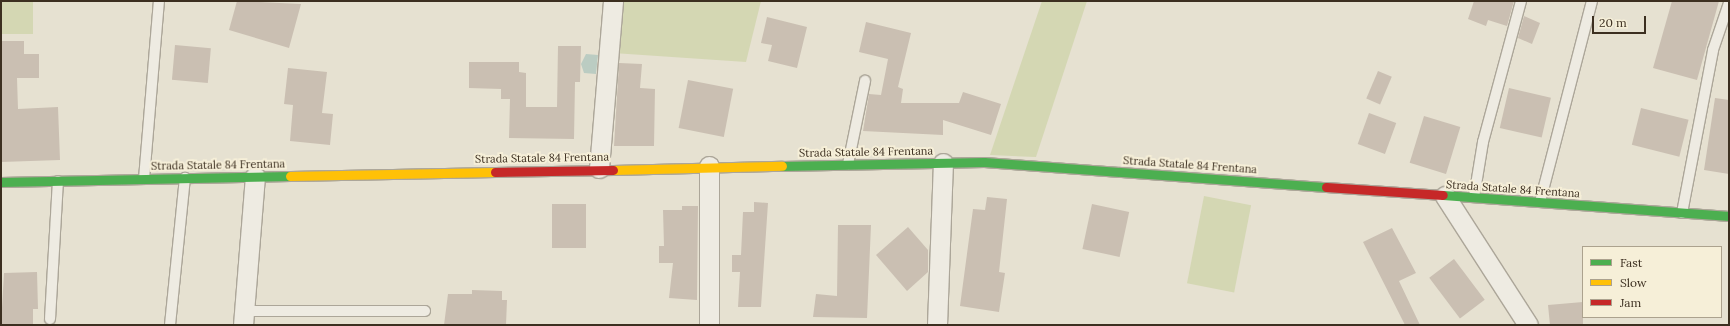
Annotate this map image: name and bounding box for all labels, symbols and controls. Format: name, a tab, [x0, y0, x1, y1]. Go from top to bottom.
scale bar	[1594, 8, 1648, 34]
text: 20 m	[1599, 15, 1627, 30]
street label: Strada Statale 84 Frentana	[799, 144, 933, 160]
street label: Strada Statale 84 Frentana	[475, 150, 609, 166]
street label: Strada Statale 84 Frentana	[1123, 154, 1257, 176]
street label: Strada Statale 84 Frentana	[151, 157, 285, 173]
street label: Strada Statale 84 Frentana	[1446, 178, 1580, 200]
legend	[1582, 246, 1722, 318]
text: Fast	[1620, 255, 1643, 270]
text: Slow	[1620, 275, 1647, 290]
text: Jam	[1620, 295, 1641, 310]

